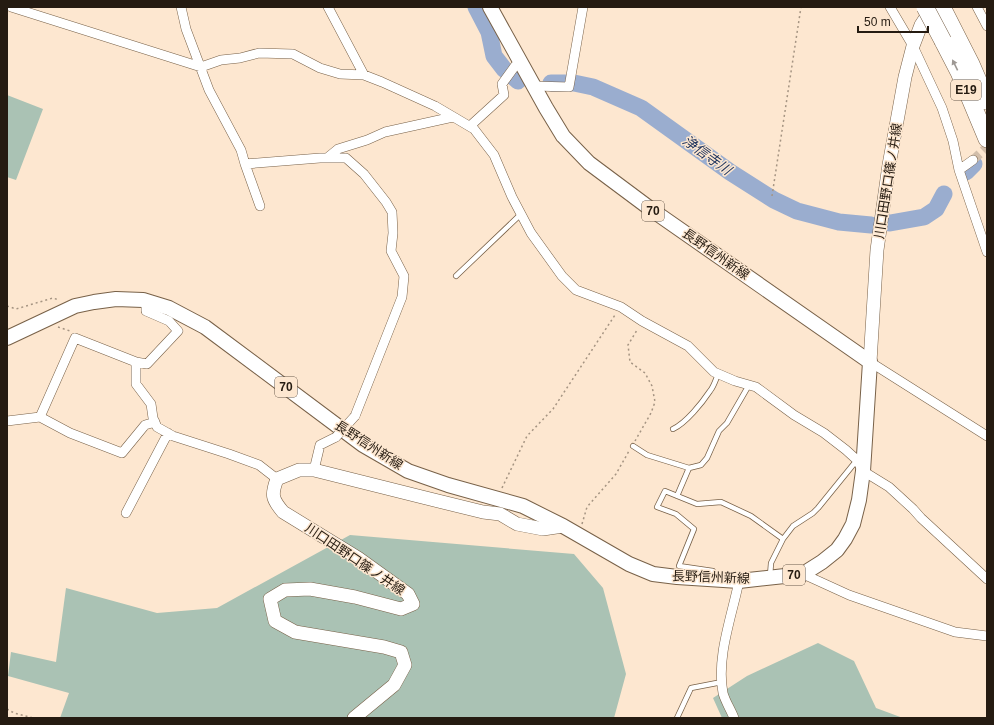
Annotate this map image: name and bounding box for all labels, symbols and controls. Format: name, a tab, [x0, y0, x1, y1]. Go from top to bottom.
scale bar	[858, 8, 928, 34]
text: 50 m	[864, 15, 891, 29]
one-way arrow	[952, 59, 958, 70]
road number: E19	[951, 80, 981, 100]
street label: 川口田野口篠ノ井線	[871, 122, 905, 240]
water label: 浄信寺川	[680, 132, 736, 179]
road number: 70	[642, 201, 664, 221]
street label: 長野信州新線	[680, 225, 752, 283]
road number: 70	[275, 377, 297, 397]
street label: 長野信州新線	[332, 417, 406, 473]
street label: 川口田野口篠ノ井線	[302, 520, 408, 598]
road number: 70	[783, 565, 805, 585]
street label: 長野信州新線	[672, 568, 750, 586]

